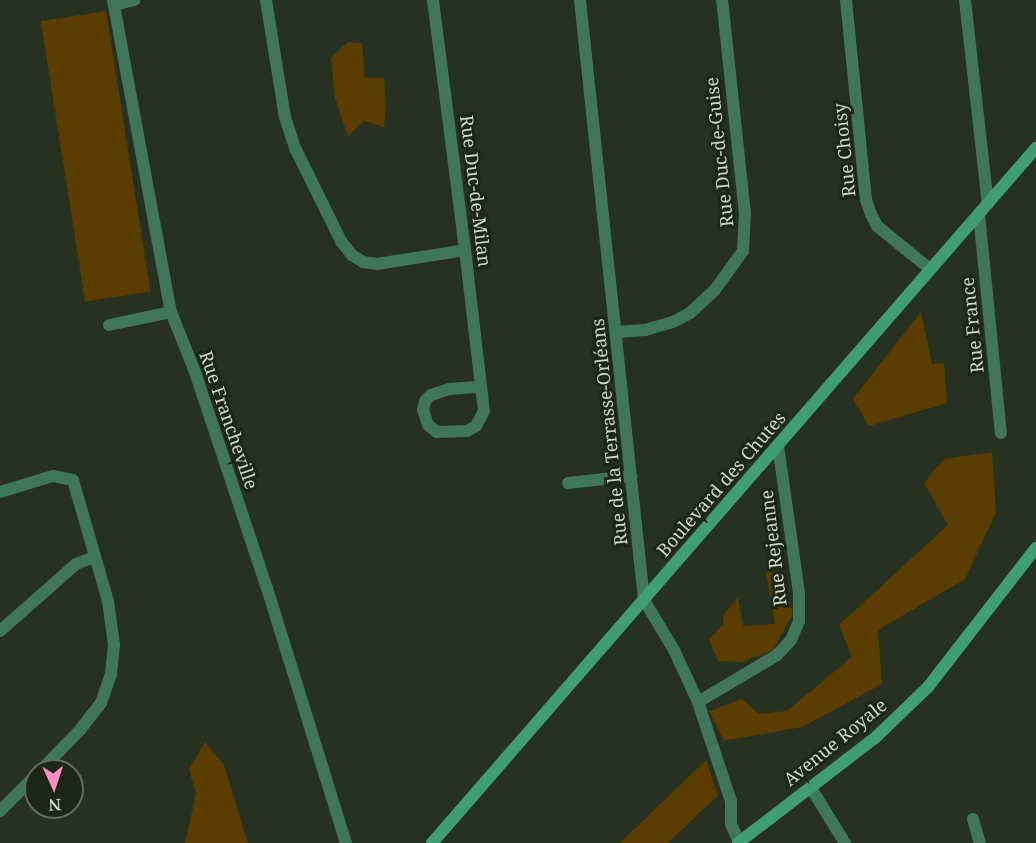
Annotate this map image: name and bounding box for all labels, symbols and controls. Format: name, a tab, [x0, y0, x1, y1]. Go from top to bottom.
street label: Rue Duc-de-Guise	[700, 76, 738, 228]
street label: Rue Choisy	[828, 102, 860, 198]
street label: Rue Duc-de-Milan	[456, 114, 496, 268]
street label: Rue France	[956, 276, 988, 374]
street label: Rue de la Terrasse-Orléans	[586, 317, 632, 547]
street label: Rue Francheville	[195, 348, 263, 492]
street label: Boulevard des Chutes	[652, 407, 790, 561]
street label: Rue Rejeanne	[755, 489, 791, 607]
street label: Avenue Royale	[779, 694, 891, 790]
north arrow	[24, 759, 84, 819]
text: N	[48, 794, 62, 816]

